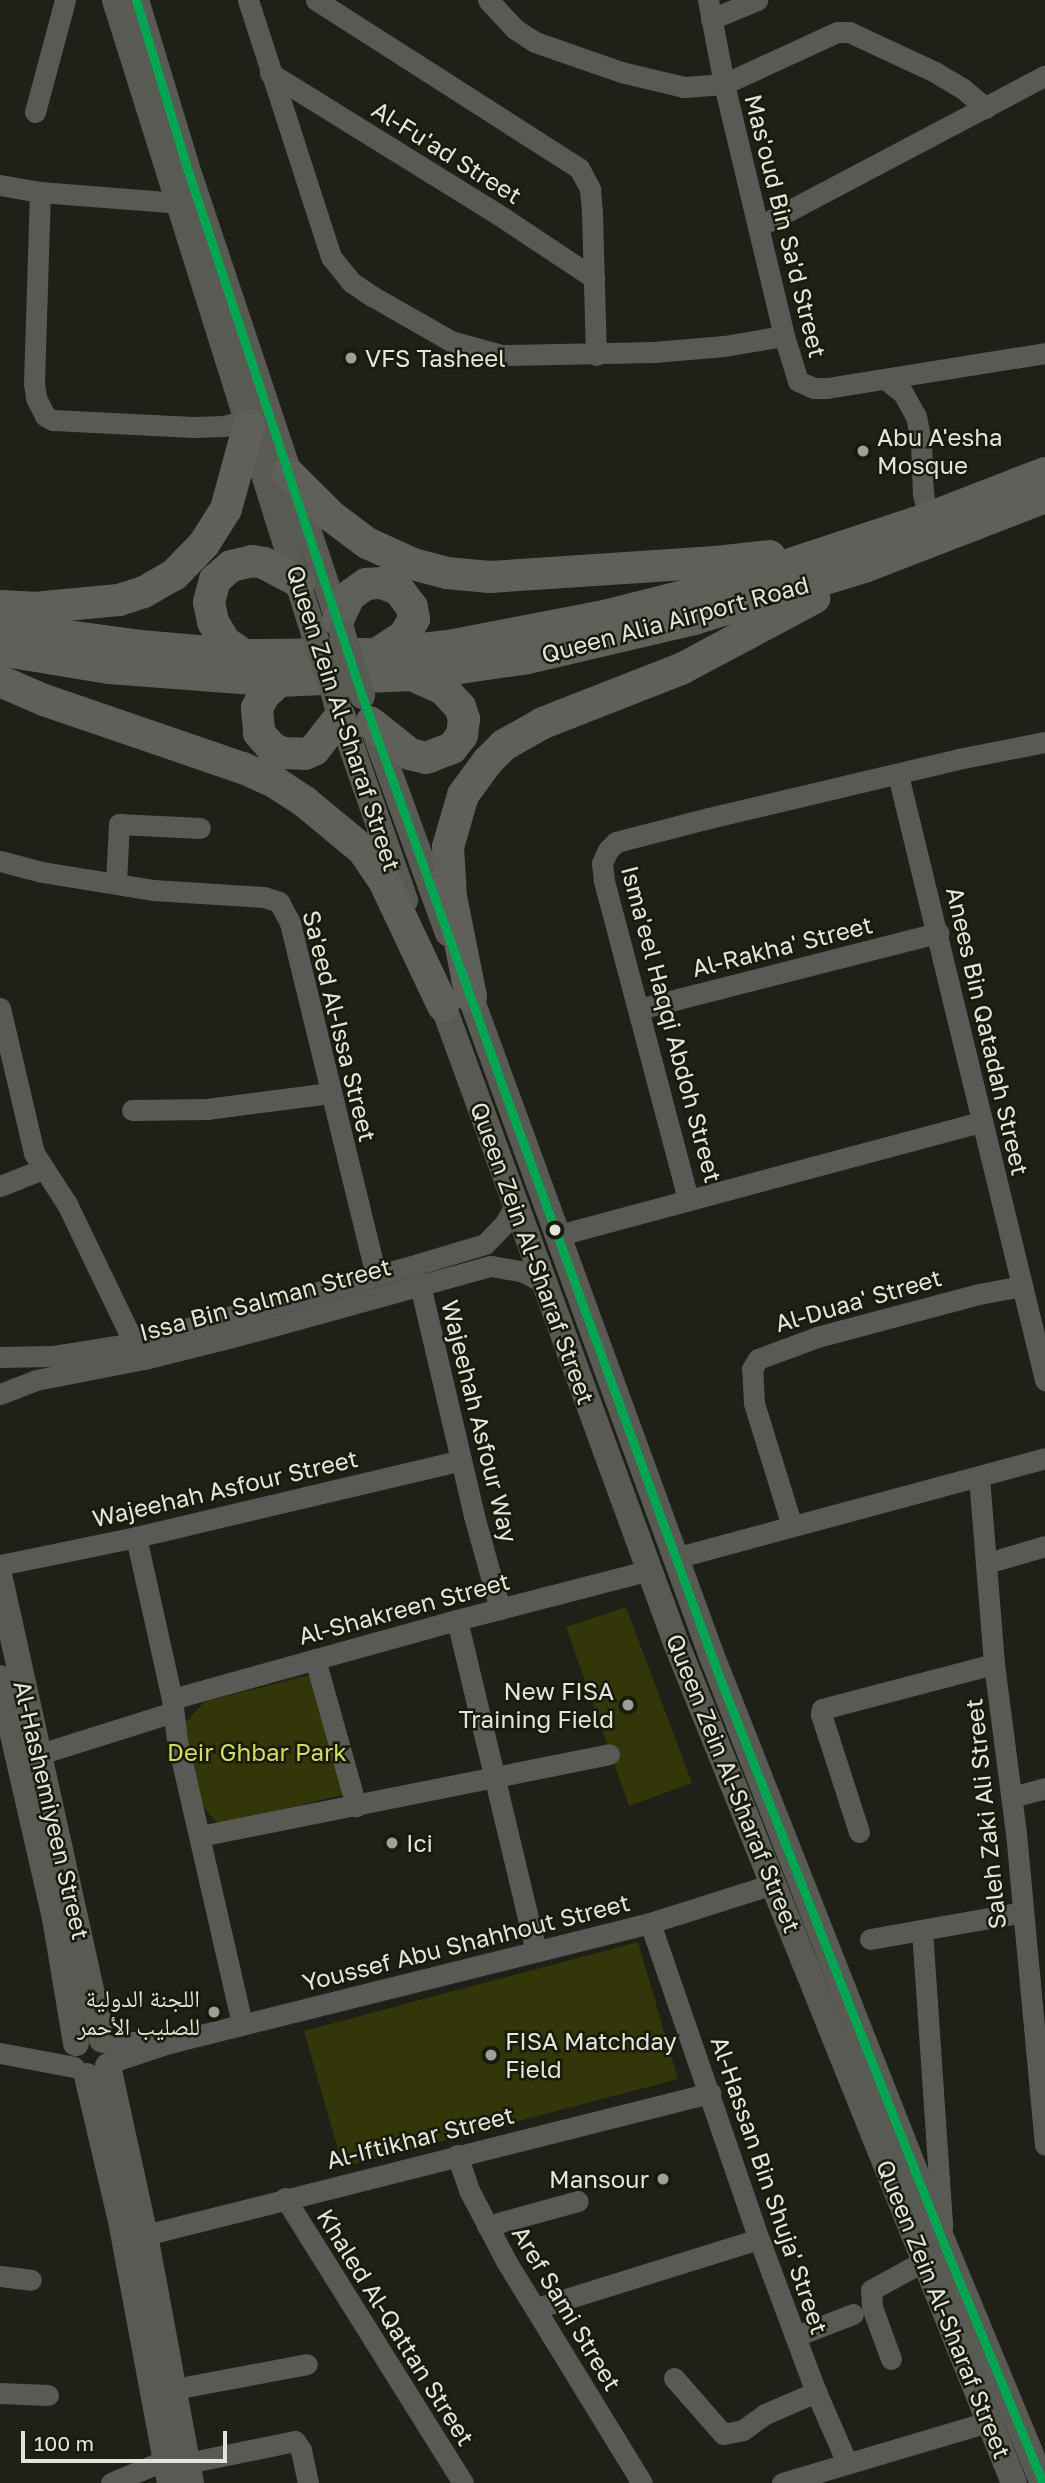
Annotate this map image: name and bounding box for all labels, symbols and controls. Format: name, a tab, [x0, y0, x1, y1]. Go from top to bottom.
street label: Mas'oud Bin Sa'd Street	[739, 91, 833, 361]
street label: Al-Fu'ad Street	[367, 95, 527, 209]
place label: VFS Tasheel	[365, 344, 506, 372]
marker: VFS Tasheel	[343, 350, 359, 366]
place label: Abu A'esha Mosque	[877, 423, 1003, 479]
marker: Abu A'esha Mosque	[855, 443, 871, 459]
street label: Queen Zein Al-Sharaf Street	[281, 562, 407, 874]
street label: Queen Alia Airport Road	[538, 569, 812, 669]
street label: Isma'eel Haqqi Abdoh Street	[616, 862, 728, 1186]
street label: Anees Bin Qatadah Street	[941, 884, 1035, 1178]
street label: Sa'eed Al-Issa Street	[297, 907, 383, 1145]
street label: Al-Rakha' Street	[689, 910, 875, 982]
street label: Queen Zein Al-Sharaf Street	[465, 1098, 601, 1408]
unlabelled marker	[548, 1223, 562, 1237]
street label: Issa Bin Salman Street	[136, 1252, 394, 1346]
street label: Al-Duaa' Street	[771, 1262, 945, 1338]
street label: Wajeehah Asfour Way	[436, 1297, 524, 1545]
street label: Wajeehah Asfour Street	[89, 1443, 361, 1533]
street label: Al-Shakreen Street	[295, 1566, 513, 1650]
street label: Queen Zein Al-Sharaf Street	[661, 1629, 807, 1937]
place label: New FISA Training Field	[459, 1677, 614, 1733]
street label: Al-Hashemiyeen Street	[8, 1678, 96, 1942]
marker: New FISA Training Field	[620, 1697, 636, 1713]
street label: Saleh Zaki Ali Street	[959, 1697, 1011, 1931]
park label: Deir Ghbar Park	[167, 1738, 347, 1766]
place label: Ici	[406, 1829, 433, 1857]
marker: Ici	[384, 1835, 400, 1851]
street label: Youssef Abu Shahhout Street	[299, 1887, 633, 1997]
place label: اللجنة الدولية للصليب الأحمر	[77, 1984, 200, 2040]
marker: اللجنة الدولية للصليب الأحمر	[206, 2004, 222, 2020]
place label: FISA Matchday Field	[505, 2027, 677, 2083]
street label: Al-Hassan Bin Shuja' Street	[705, 2032, 835, 2338]
marker: FISA Matchday Field	[483, 2047, 499, 2063]
street label: Al-Iftikhar Street	[323, 2100, 517, 2174]
street label: Queen Zein Al-Sharaf Street	[871, 2155, 1017, 2463]
place label: Mansour	[549, 2165, 649, 2193]
marker: Mansour	[655, 2171, 671, 2187]
street label: Khaled Al-Qattan Street	[311, 2203, 481, 2451]
street label: Aref Sami Street	[506, 2220, 628, 2396]
scale bar	[24, 2416, 231, 2460]
text: 100 m	[34, 2430, 94, 2456]

